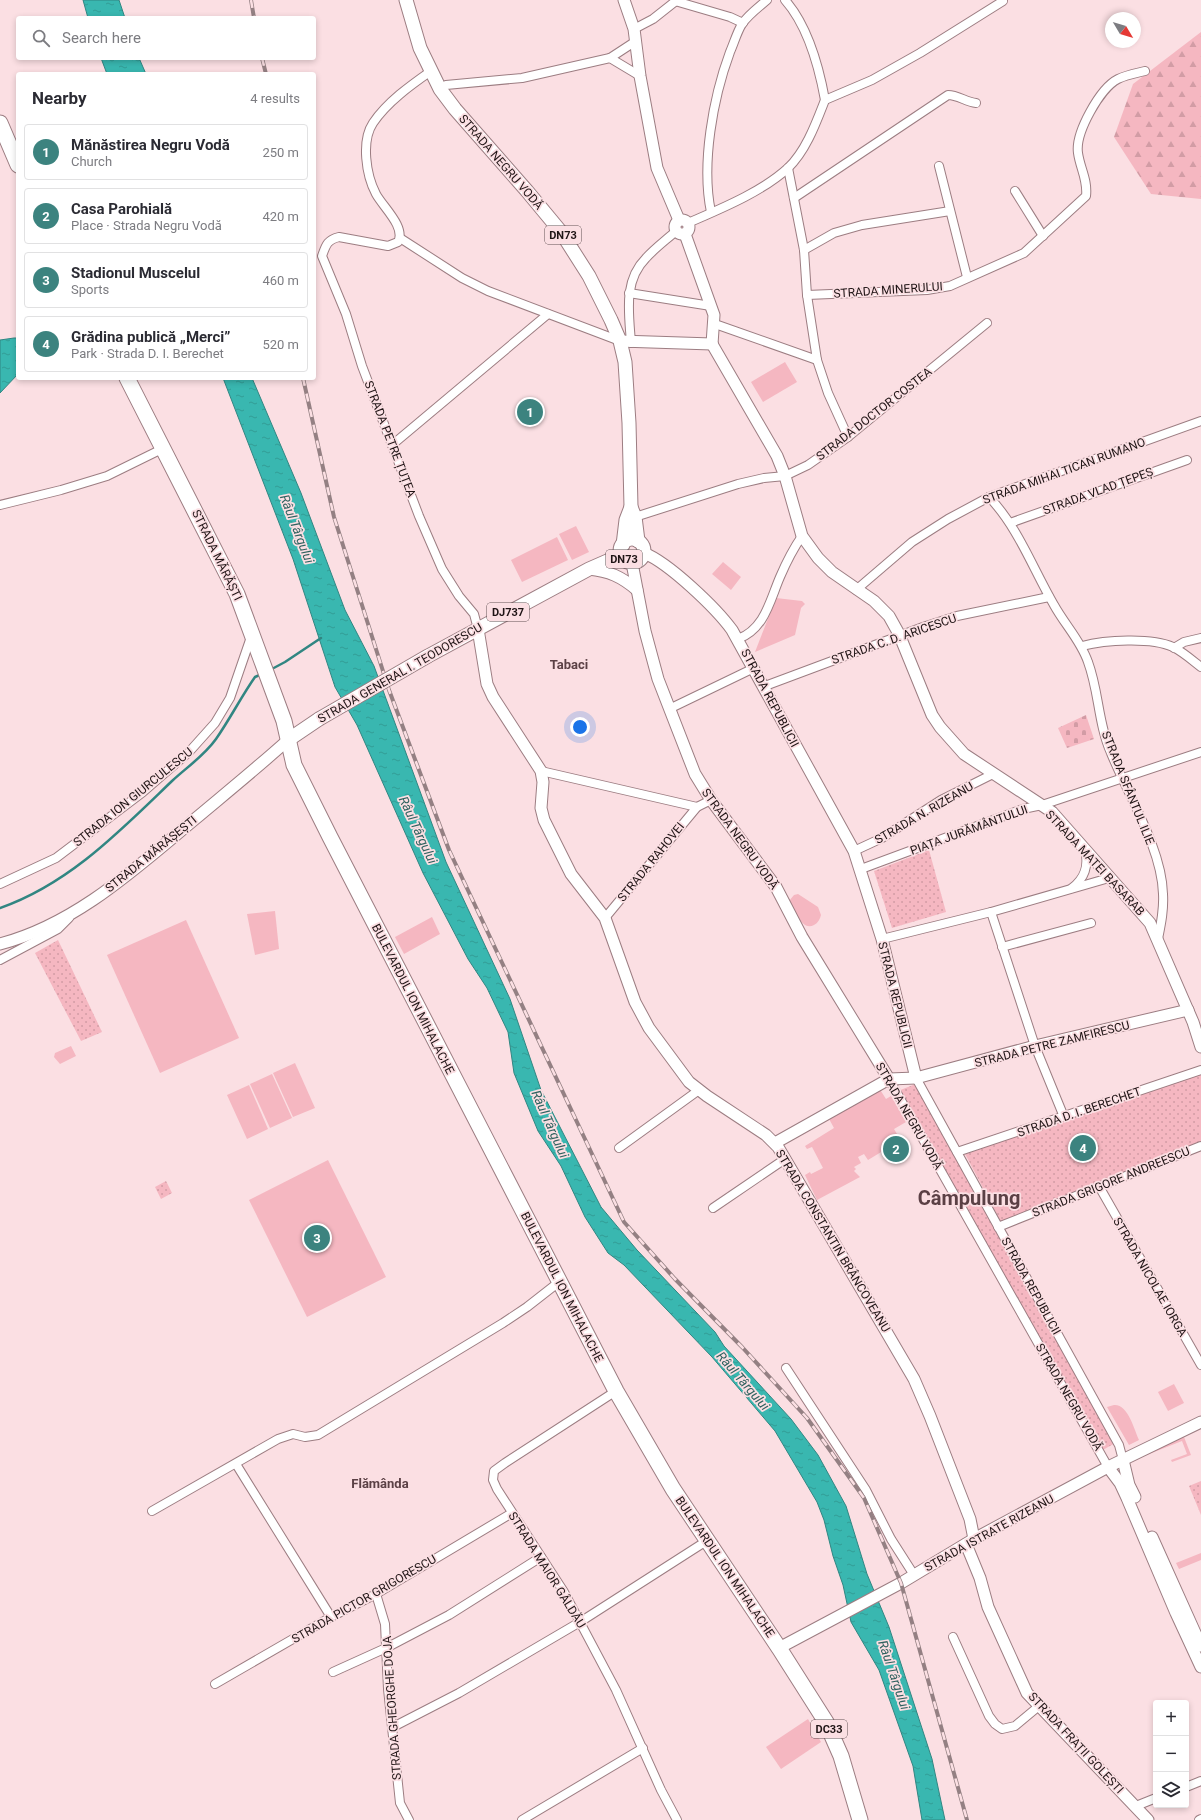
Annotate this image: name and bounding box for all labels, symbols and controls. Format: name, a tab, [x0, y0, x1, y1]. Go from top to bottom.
north arrow	[1105, 12, 1141, 48]
search box	[16, 16, 316, 60]
icon: search	[30, 27, 52, 49]
text: Search here	[62, 29, 141, 47]
text: Nearby	[32, 88, 87, 108]
text: 4 results	[250, 91, 300, 106]
street label: STRADA NEGRU VODĂ	[456, 111, 547, 212]
text: Mănăstirea Negru Vodă	[71, 136, 230, 154]
text: 1	[42, 145, 50, 160]
text: 250 m	[262, 145, 299, 160]
text: Church	[71, 154, 112, 169]
text: Casa Parohială	[71, 200, 172, 218]
text: 2	[42, 209, 50, 224]
text: 420 m	[262, 209, 299, 224]
text: Place · Strada Negru Vodă	[71, 218, 222, 233]
road number: DN73	[545, 226, 581, 244]
text: Stadionul Muscelul	[71, 264, 200, 282]
text: 3	[42, 273, 50, 288]
text: 460 m	[262, 273, 299, 288]
street label: STRADA MINERULUI	[833, 279, 943, 301]
text: Sports	[71, 282, 109, 297]
text: Grădina publică „Merci”	[71, 328, 230, 346]
text: 4	[42, 337, 50, 352]
text: 520 m	[262, 337, 299, 352]
text: Park · Strada D. I. Berechet	[71, 346, 224, 361]
street label: STRADA DOCTOR COSTEA	[814, 365, 935, 463]
street label: STRADA PETRE ȚUȚEA	[360, 379, 419, 500]
pin: 1	[517, 397, 543, 427]
street label: STRADA MIHAI TICAN RUMANO	[981, 435, 1147, 507]
street label: STRADA VLAD ȚEPEȘ	[1041, 465, 1155, 518]
water label: Râul Târgului	[277, 492, 317, 566]
street label: STRADA MĂRĂȘTI	[188, 507, 246, 603]
road number: DN73	[606, 550, 642, 568]
road number: DJ737	[487, 603, 529, 621]
street label: STRADA C. D. ARICESCU	[830, 611, 958, 667]
street label: STRADA GENERAL I. TEODORESCU	[315, 620, 485, 726]
street label: STRADA REPUBLICII	[738, 647, 802, 749]
district label: Tabaci	[550, 657, 588, 672]
your location	[570, 717, 590, 737]
street label: STRADA SFÂNTUL ILIE	[1099, 729, 1158, 847]
street label: STRADA ION GIURCULESCU	[71, 745, 195, 849]
street label: STRADA N. RIZEANU	[872, 779, 976, 847]
street label: STRADA NEGRU VODĂ	[699, 785, 782, 892]
water label: Râul Târgului	[396, 794, 441, 867]
street label: PIAȚA JURĂMÂNTULUI	[908, 801, 1030, 859]
street label: STRADA MATEI BASARAB	[1043, 807, 1147, 919]
street label: STRADA MĂRĂȘEȘTI	[102, 812, 200, 896]
street label: STRADA RAHOVEI	[615, 820, 687, 904]
street label: BULEVARDUL ION MIHALACHE	[369, 921, 457, 1077]
street label: STRADA REPUBLICII	[875, 940, 915, 1050]
street label: STRADA PETRE ZAMFIRESCU	[973, 1018, 1131, 1070]
street label: STRADA NEGRU VODĂ	[873, 1060, 946, 1172]
street label: STRADA D. I. BERECHET	[1015, 1084, 1143, 1140]
water label: Râul Târgului	[528, 1088, 572, 1161]
pin: 4	[1070, 1133, 1096, 1163]
pin: 2	[883, 1134, 909, 1164]
street label: STRADA GRIGORE ANDREESCU	[1030, 1144, 1192, 1220]
street label: STRADA CONSTANTIN BRÂNCOVEANU	[773, 1147, 894, 1335]
district label: Câmpulung	[918, 1186, 1020, 1210]
street label: BULEVARDUL ION MIHALACHE	[518, 1209, 606, 1365]
street label: STRADA NICOLAE IORGA	[1110, 1215, 1190, 1339]
pin: 3	[304, 1223, 330, 1253]
street label: STRADA REPUBLICII	[998, 1235, 1064, 1337]
street label: STRADA NEGRU VODĂ	[1033, 1341, 1106, 1453]
water label: Râul Târgului	[714, 1349, 773, 1414]
district label: Flămânda	[351, 1476, 409, 1491]
street label: STRADA ISTRATE RIZEANU	[922, 1492, 1056, 1574]
street label: BULEVARDUL ION MIHALACHE	[673, 1494, 778, 1640]
street label: STRADA MAIOR GÂLDĂU	[506, 1509, 589, 1631]
street label: STRADA PICTOR GRIGORESCU	[289, 1552, 439, 1646]
street label: STRADA GHEORGHE DOJA	[380, 1635, 404, 1780]
water label: Râul Târgului	[875, 1638, 913, 1713]
street label: STRADA FRAȚII GOLEȘTI	[1025, 1690, 1127, 1797]
map controls	[1153, 1700, 1189, 1808]
button: +	[1153, 1700, 1189, 1736]
road number: DC33	[811, 1720, 847, 1738]
button: −	[1153, 1736, 1189, 1772]
button: layers	[1153, 1772, 1189, 1808]

